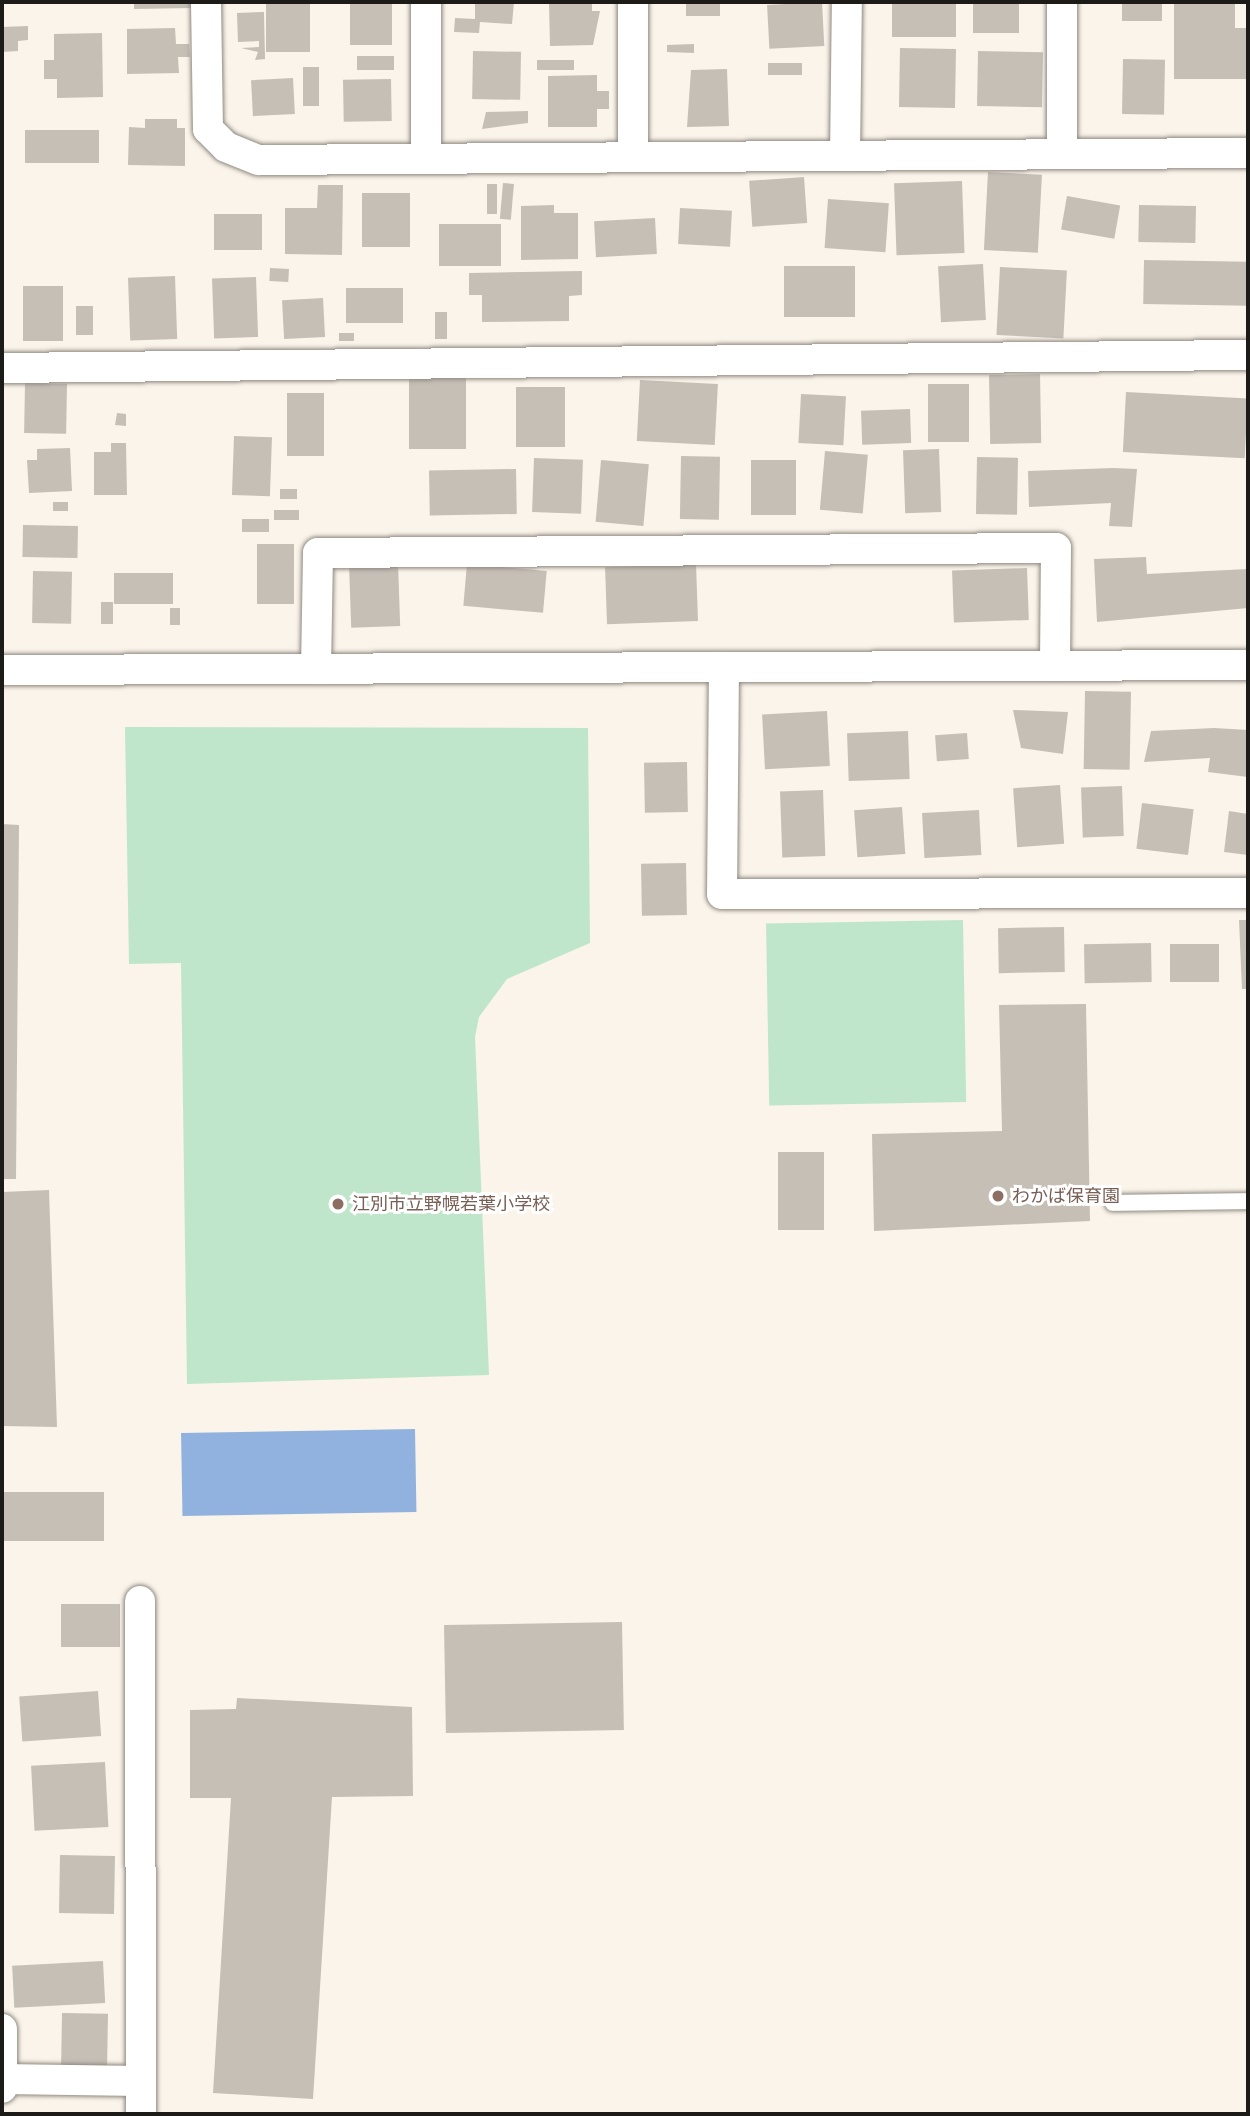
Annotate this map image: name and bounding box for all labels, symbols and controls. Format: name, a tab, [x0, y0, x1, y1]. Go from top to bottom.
place label: わかば保育園	[1012, 1185, 1120, 1207]
marker: わかば保育園	[990, 1188, 1006, 1204]
place label: 江別市立野幌若葉小学校	[352, 1193, 550, 1215]
marker: 江別市立野幌若葉小学校	[330, 1196, 346, 1212]

